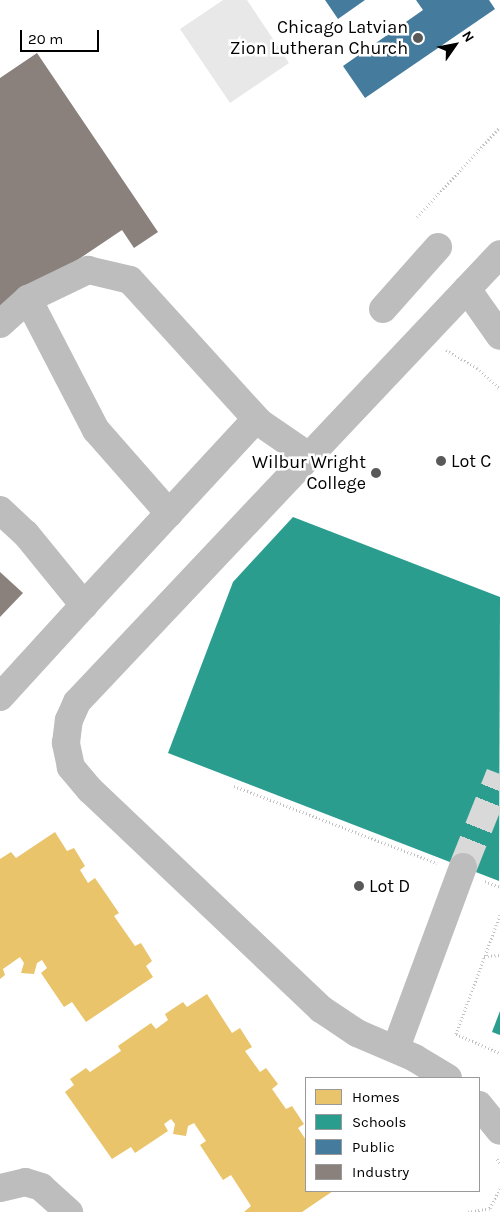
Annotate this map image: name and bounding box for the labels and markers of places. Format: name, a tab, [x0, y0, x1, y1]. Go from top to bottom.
place label: Chicago Latvian Zion Lutheran Church	[230, 17, 408, 59]
marker: Chicago Latvian Zion Lutheran Church	[412, 32, 424, 44]
place label: Lot C	[451, 450, 491, 472]
place label: Wilbur Wright College	[252, 452, 366, 494]
marker: Lot C	[435, 455, 447, 467]
marker: Wilbur Wright College	[370, 467, 382, 479]
place label: Lot D	[369, 875, 410, 897]
marker: Lot D	[353, 880, 365, 892]

